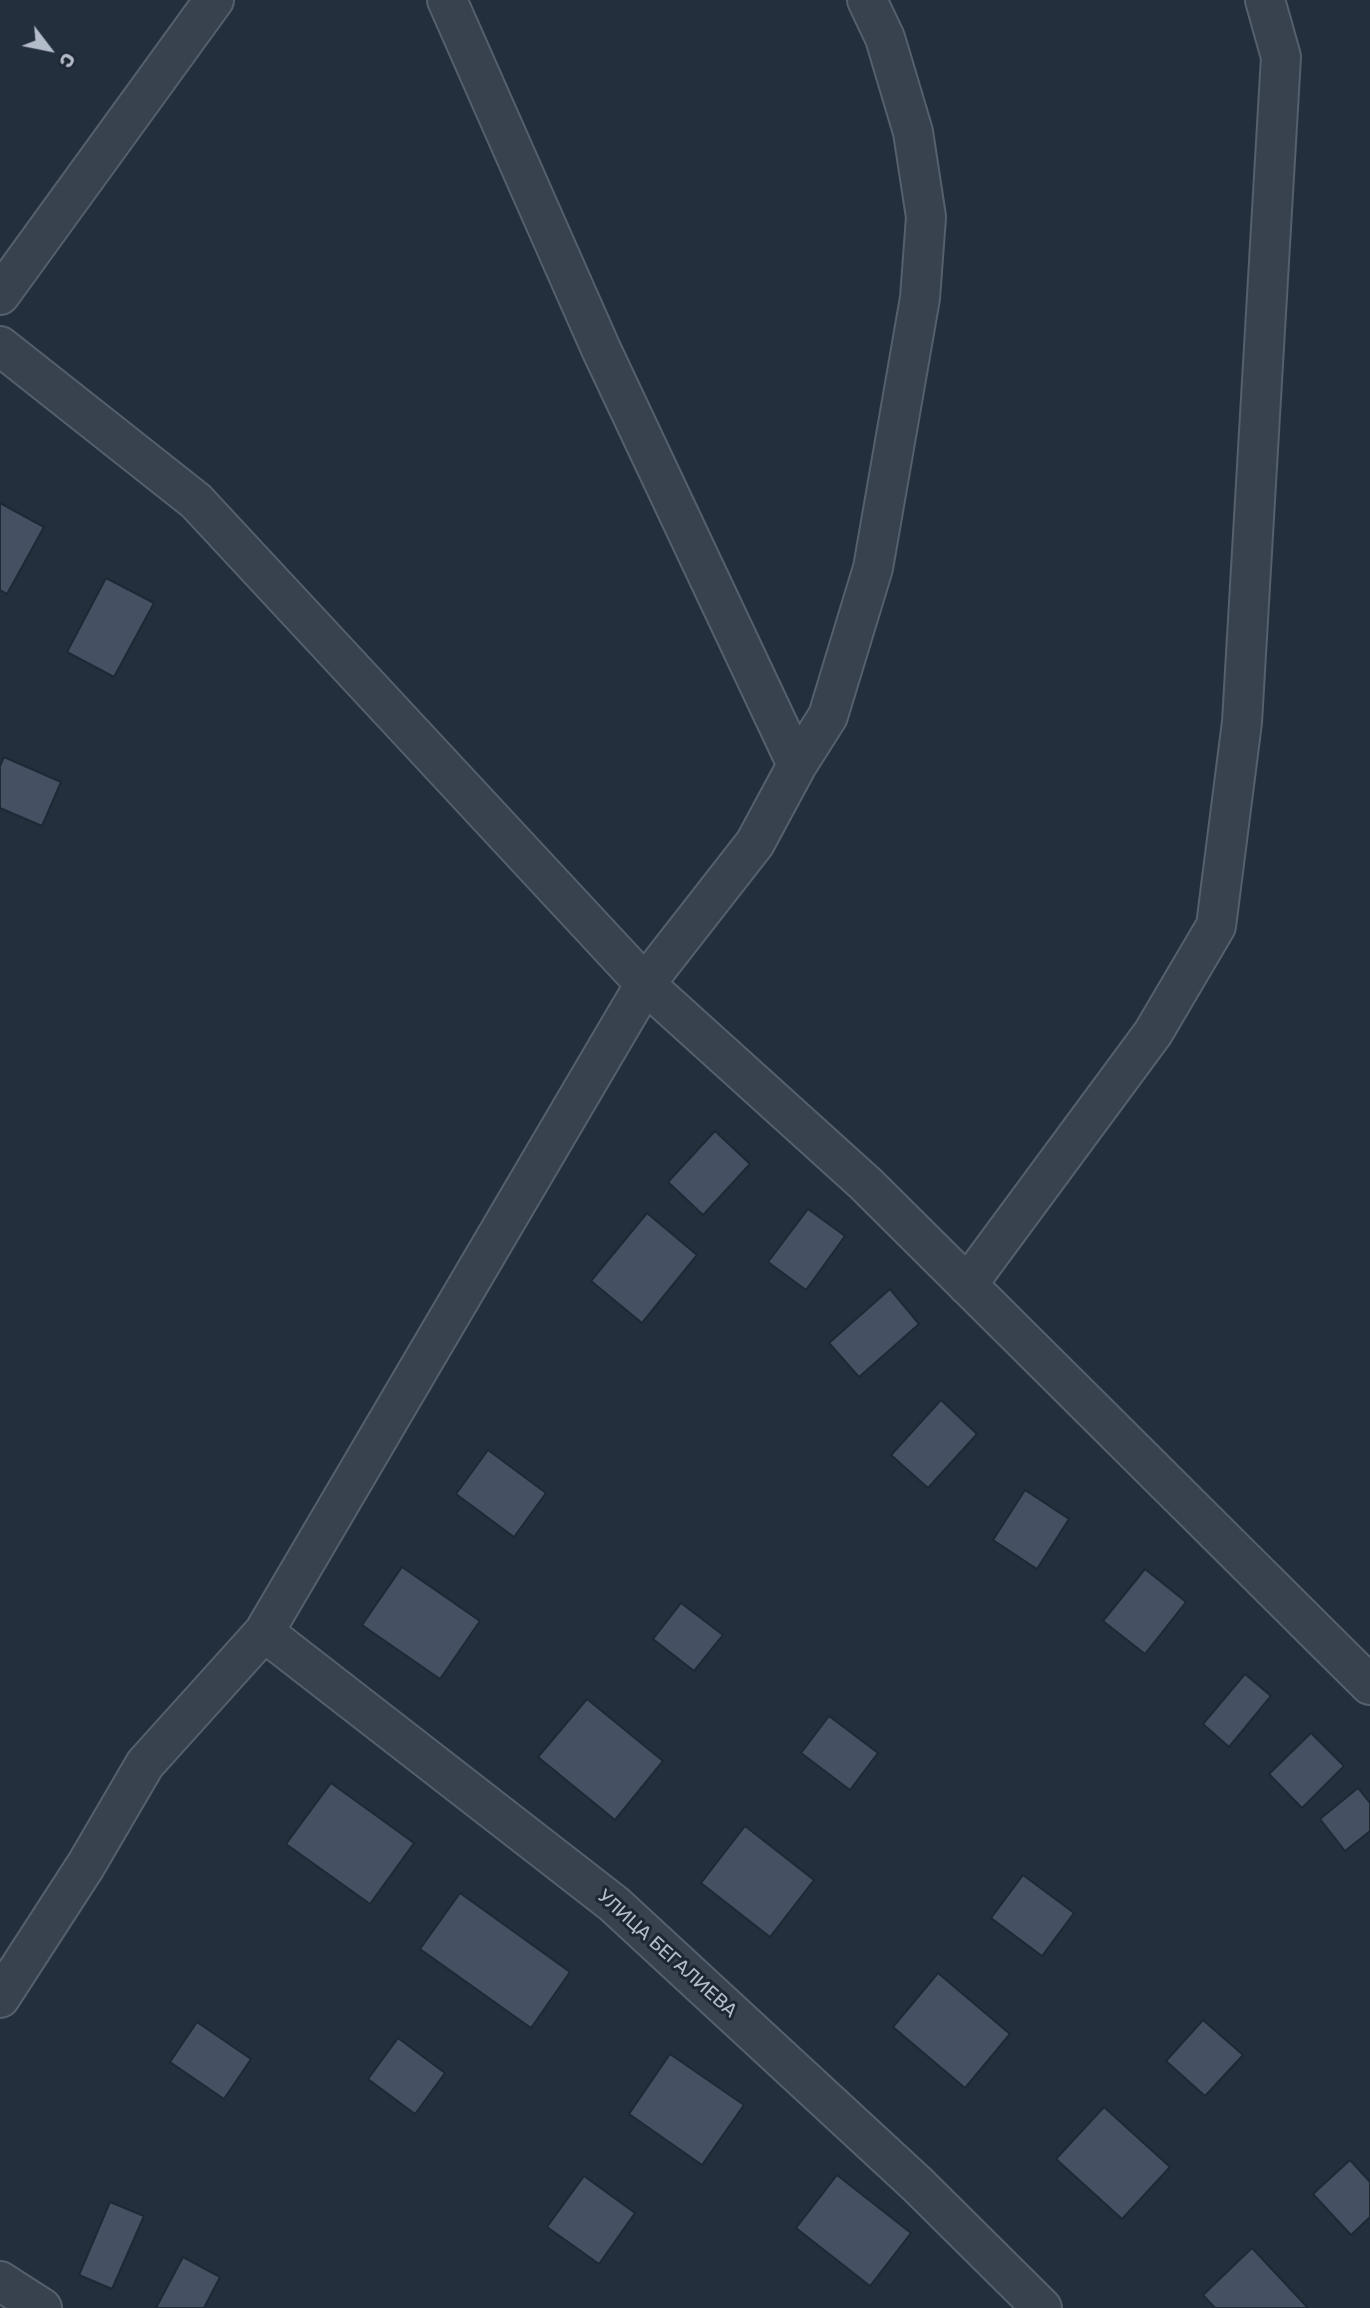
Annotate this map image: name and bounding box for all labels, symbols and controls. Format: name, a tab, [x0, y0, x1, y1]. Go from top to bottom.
north arrow	[14, 14, 84, 84]
text: С	[54, 49, 81, 72]
street label: УЛИЦА БЕГАЛИЕВА	[592, 1885, 742, 2023]

